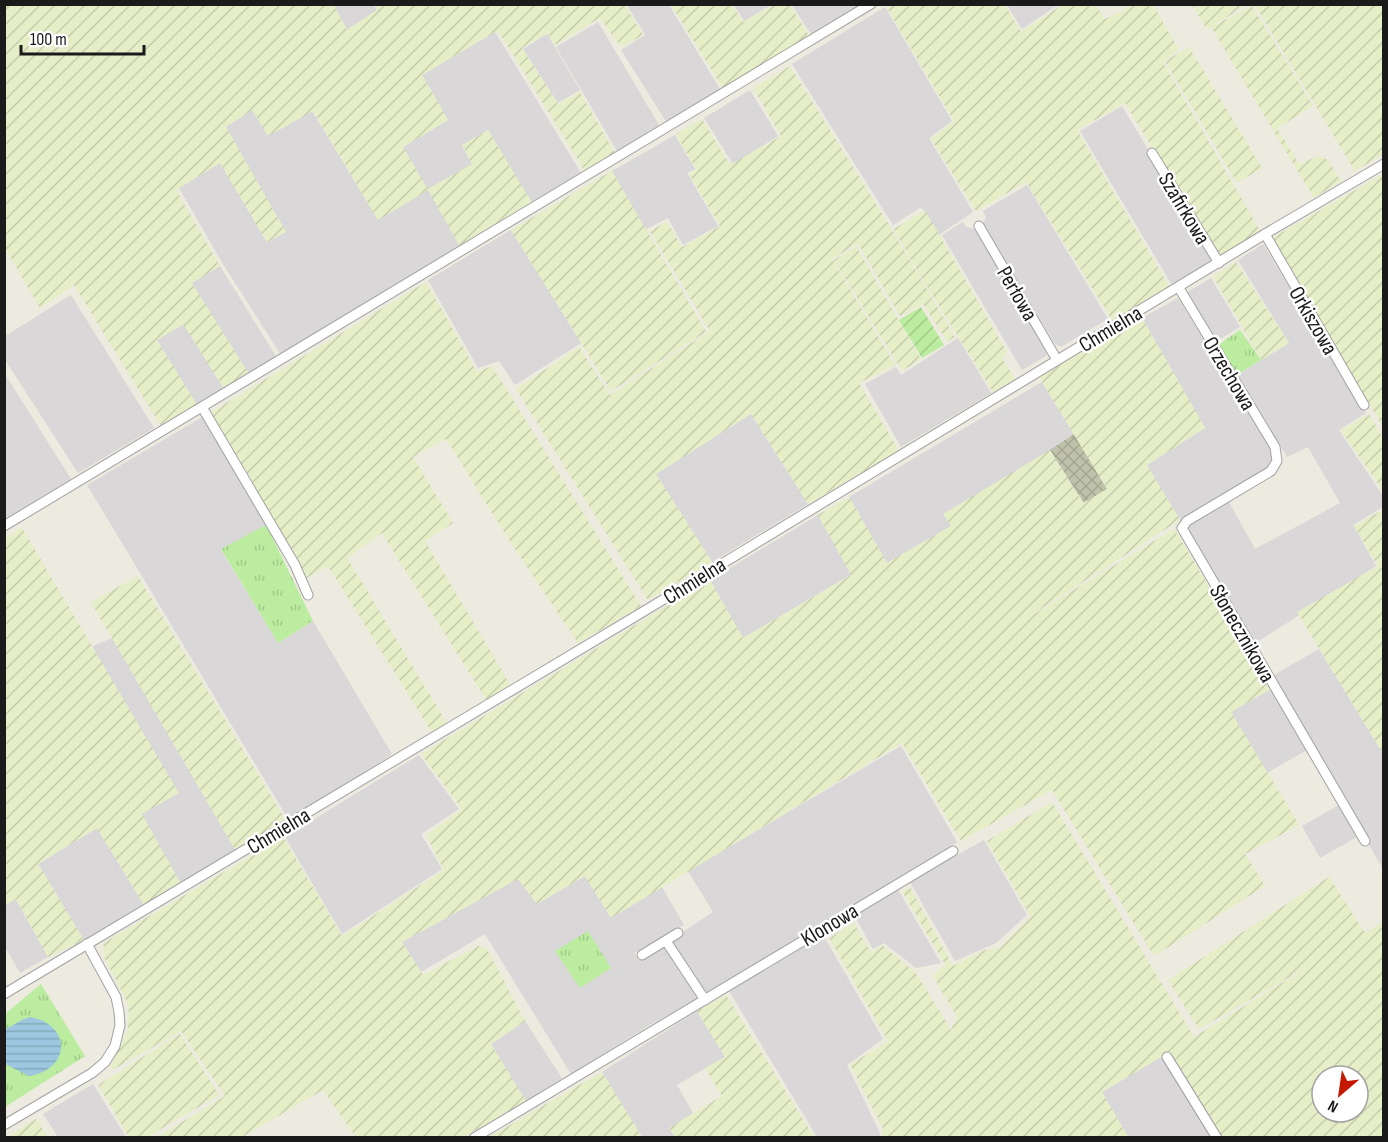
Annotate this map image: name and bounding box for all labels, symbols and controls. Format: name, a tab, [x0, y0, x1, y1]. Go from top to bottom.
scale bar	[21, 18, 144, 56]
text: 100 m	[30, 29, 67, 50]
street label: Szafirkowa	[1152, 168, 1216, 250]
street label: Perłowa	[990, 262, 1043, 326]
street label: Orkiszowa	[1282, 282, 1343, 360]
street label: Chmielna	[1074, 300, 1147, 359]
street label: Orzechowa	[1196, 332, 1261, 416]
street label: Chmielna	[658, 552, 731, 611]
street label: Słonecznikowa	[1203, 580, 1281, 688]
street label: Chmielna	[242, 802, 315, 861]
street label: Klonowa	[796, 898, 863, 953]
north arrow	[1310, 1064, 1370, 1124]
text: N	[1325, 1095, 1342, 1116]

